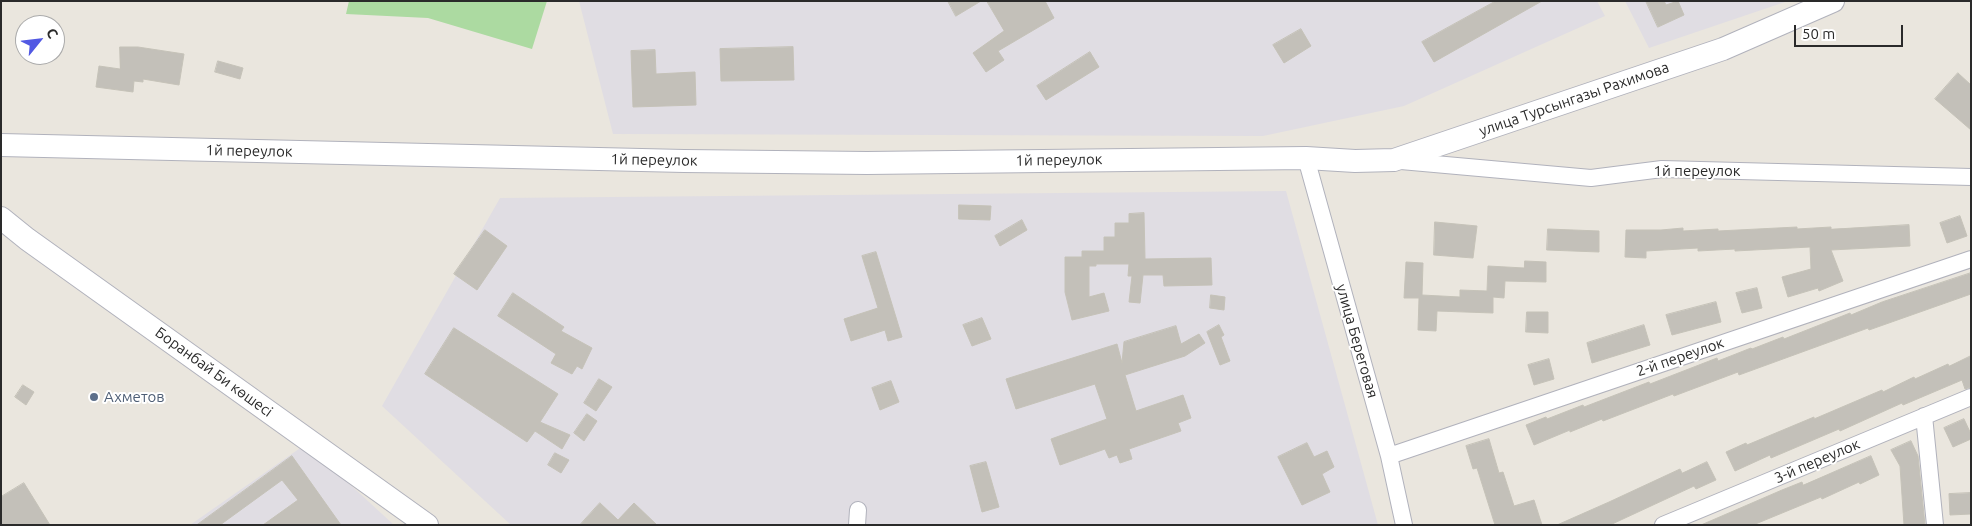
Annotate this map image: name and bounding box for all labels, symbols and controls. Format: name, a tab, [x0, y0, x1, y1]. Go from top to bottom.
north arrow	[15, 15, 65, 65]
scale bar	[1797, 15, 1906, 47]
text: С	[43, 25, 61, 41]
text: 50 m	[1802, 25, 1835, 42]
street label: улица Турсынгазы Рахимова	[1477, 58, 1671, 140]
street label: 1й переулок	[205, 141, 293, 161]
street label: 1й переулок	[610, 150, 698, 170]
street label: 1й переулок	[1015, 150, 1103, 170]
street label: 1й переулок	[1654, 162, 1740, 180]
street label: улица Береговая	[1332, 282, 1382, 400]
street label: Боранбай Би көшесі	[152, 323, 276, 421]
street label: 2-й переулок	[1634, 334, 1726, 380]
place label: Ахметов	[104, 388, 165, 406]
marker: Ахметов	[88, 391, 100, 403]
street label: 3-й переулок	[1771, 435, 1863, 487]

